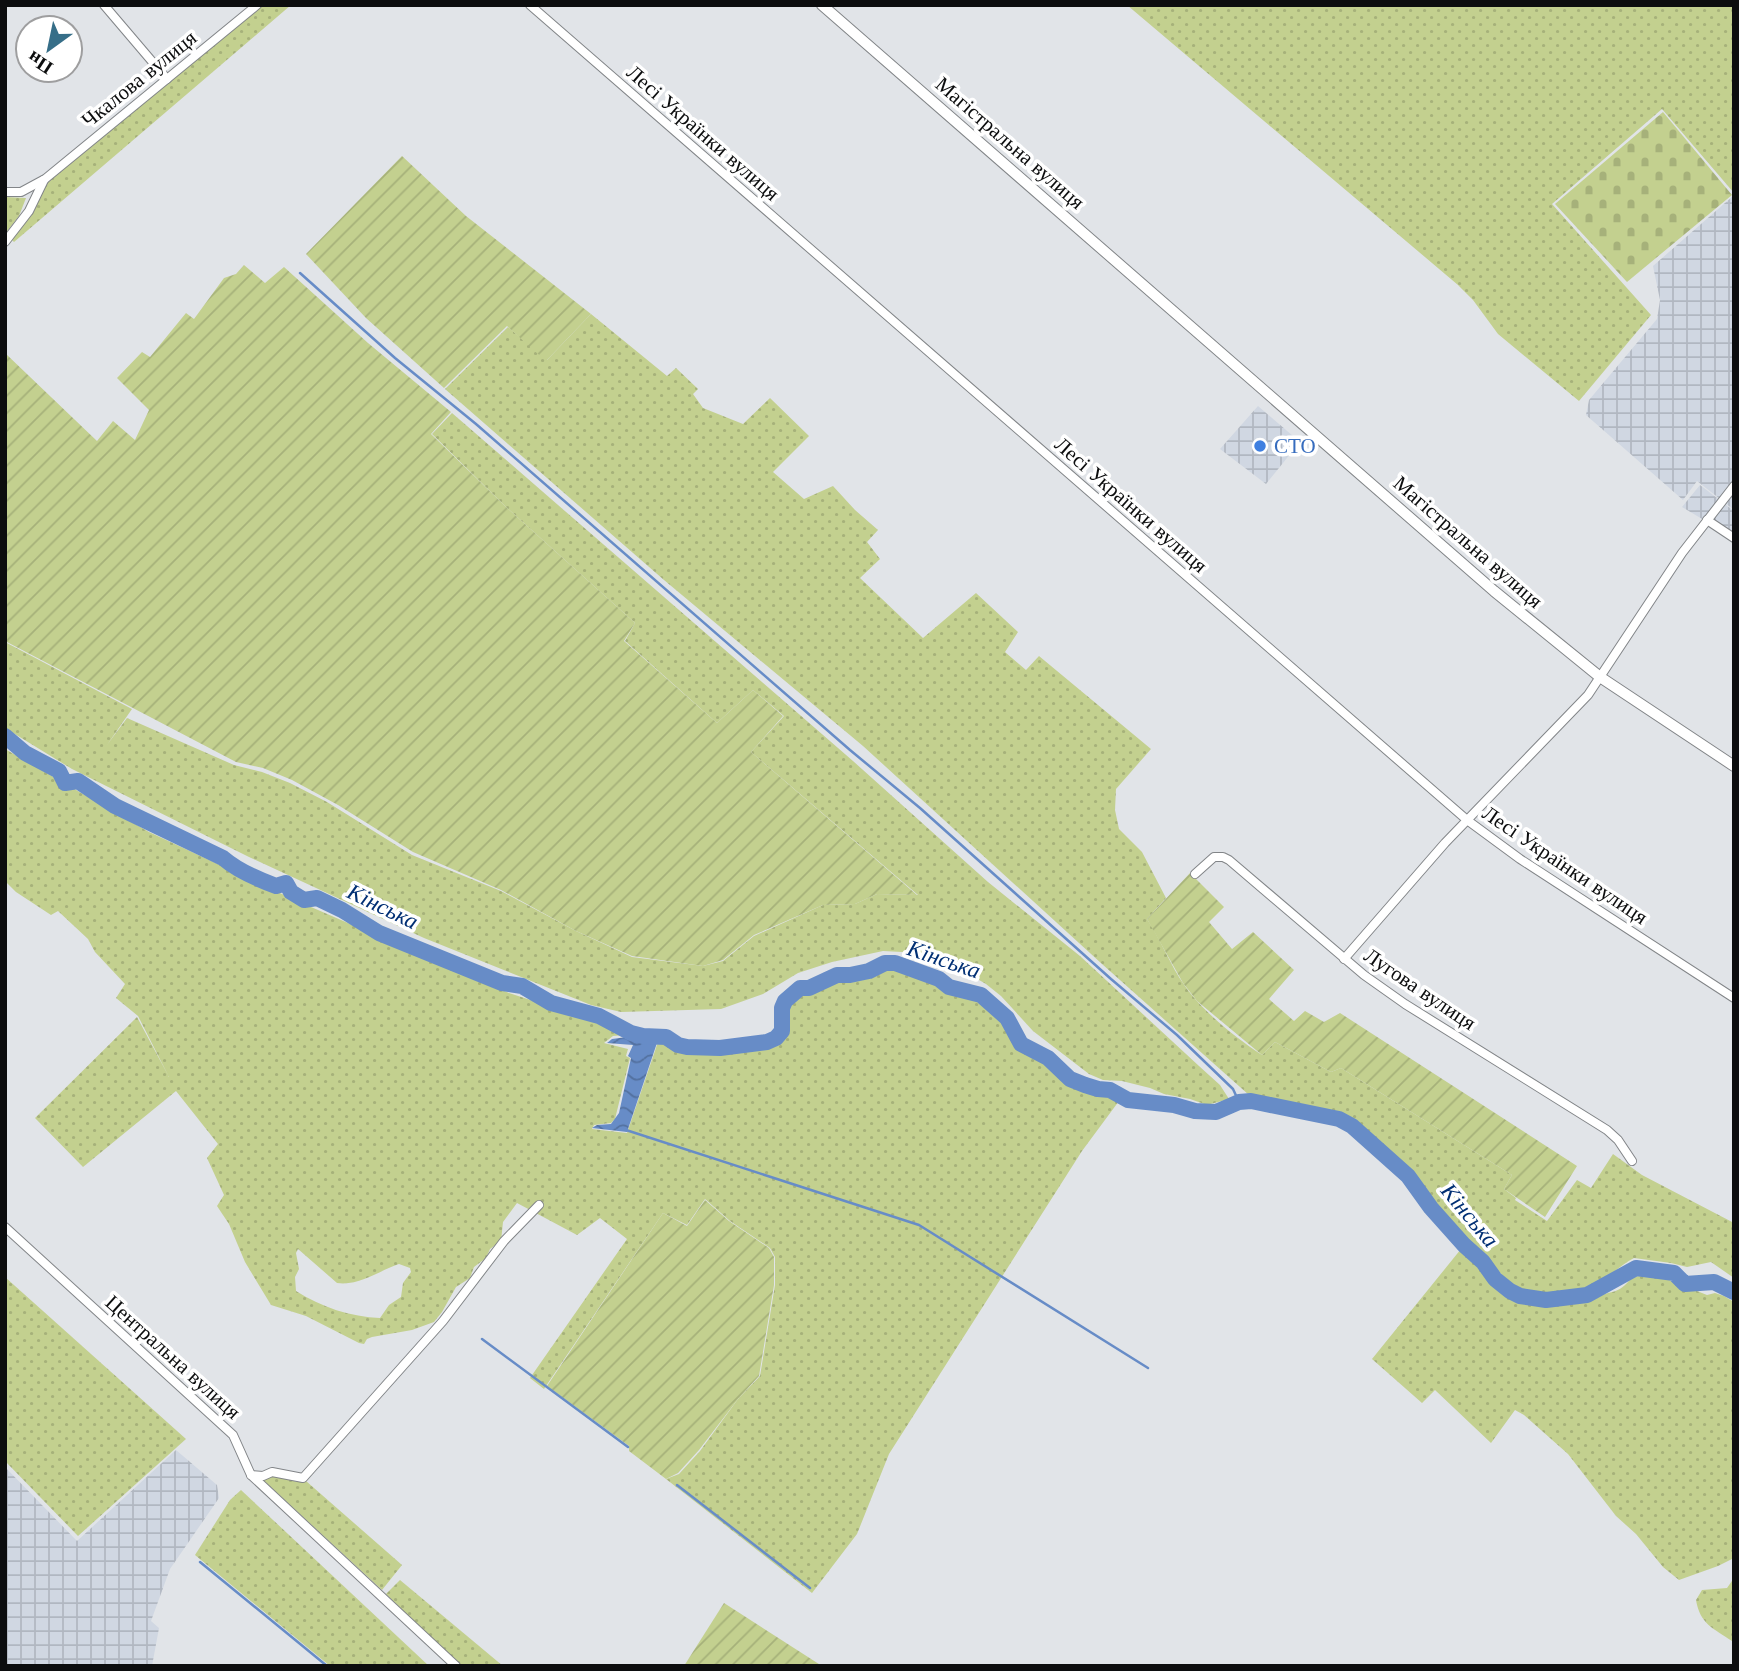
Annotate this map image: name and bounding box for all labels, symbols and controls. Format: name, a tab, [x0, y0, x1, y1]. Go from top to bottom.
north arrow	[14, 14, 84, 84]
street label: Чкалова вулиця	[76, 25, 202, 133]
text: Пн	[23, 46, 57, 79]
street label: Лесі Українки вулиця	[621, 60, 785, 207]
street label: Магістральна вулиця	[930, 71, 1090, 215]
street label: Лесі Українки вулиця	[1049, 432, 1213, 579]
place label: СТО	[1274, 433, 1316, 459]
marker: СТО	[1252, 438, 1268, 454]
street label: Магістральна вулиця	[1388, 470, 1548, 614]
street label: Лесі Українки вулиця	[1477, 800, 1653, 930]
water label: Кінська	[342, 876, 423, 935]
water label: Кінська	[903, 933, 984, 985]
street label: Лугова вулиця	[1359, 942, 1481, 1036]
water label: Кінська	[1434, 1176, 1505, 1253]
street label: Центральна вулиця	[100, 1289, 246, 1425]

